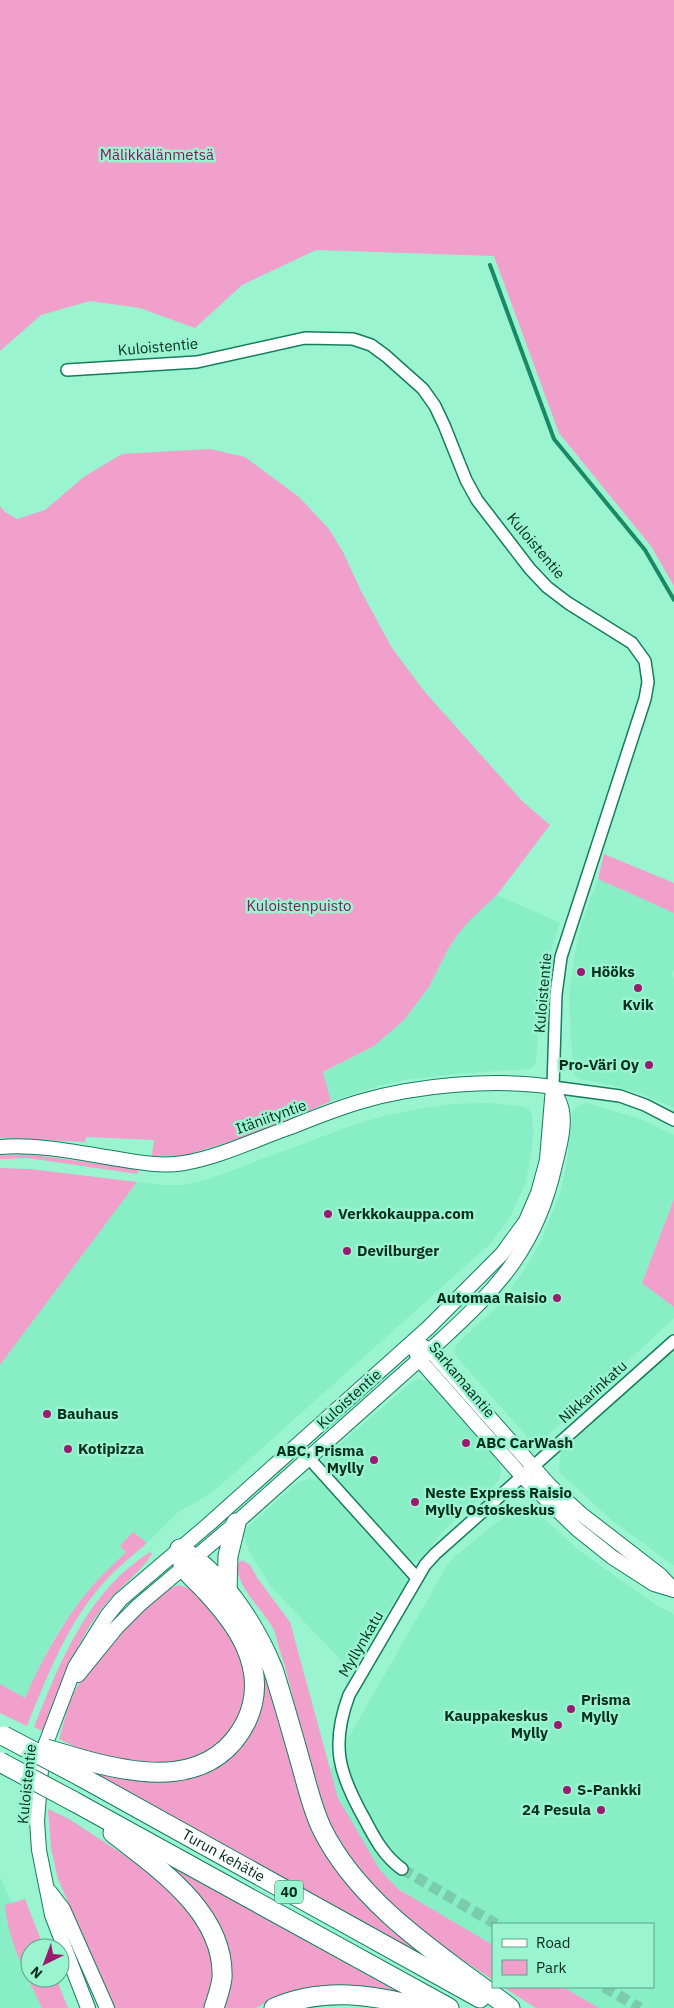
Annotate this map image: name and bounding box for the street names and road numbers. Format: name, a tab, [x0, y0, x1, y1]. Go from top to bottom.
street label: Kuloistentie	[117, 334, 199, 359]
street label: Kuloistentie	[503, 509, 570, 583]
street label: Kuloistentie	[530, 952, 555, 1034]
street label: Itäniityntie	[233, 1095, 309, 1138]
street label: Sarkamaantie	[425, 1338, 500, 1421]
street label: Nikkarinkatu	[555, 1356, 631, 1427]
street label: Kuloistentie	[312, 1365, 385, 1433]
street label: Myllynkatu	[334, 1607, 387, 1680]
street label: Kuloistentie	[13, 1743, 40, 1825]
street label: Turun kehätie	[179, 1824, 269, 1886]
road number: 40	[275, 1880, 303, 1904]

